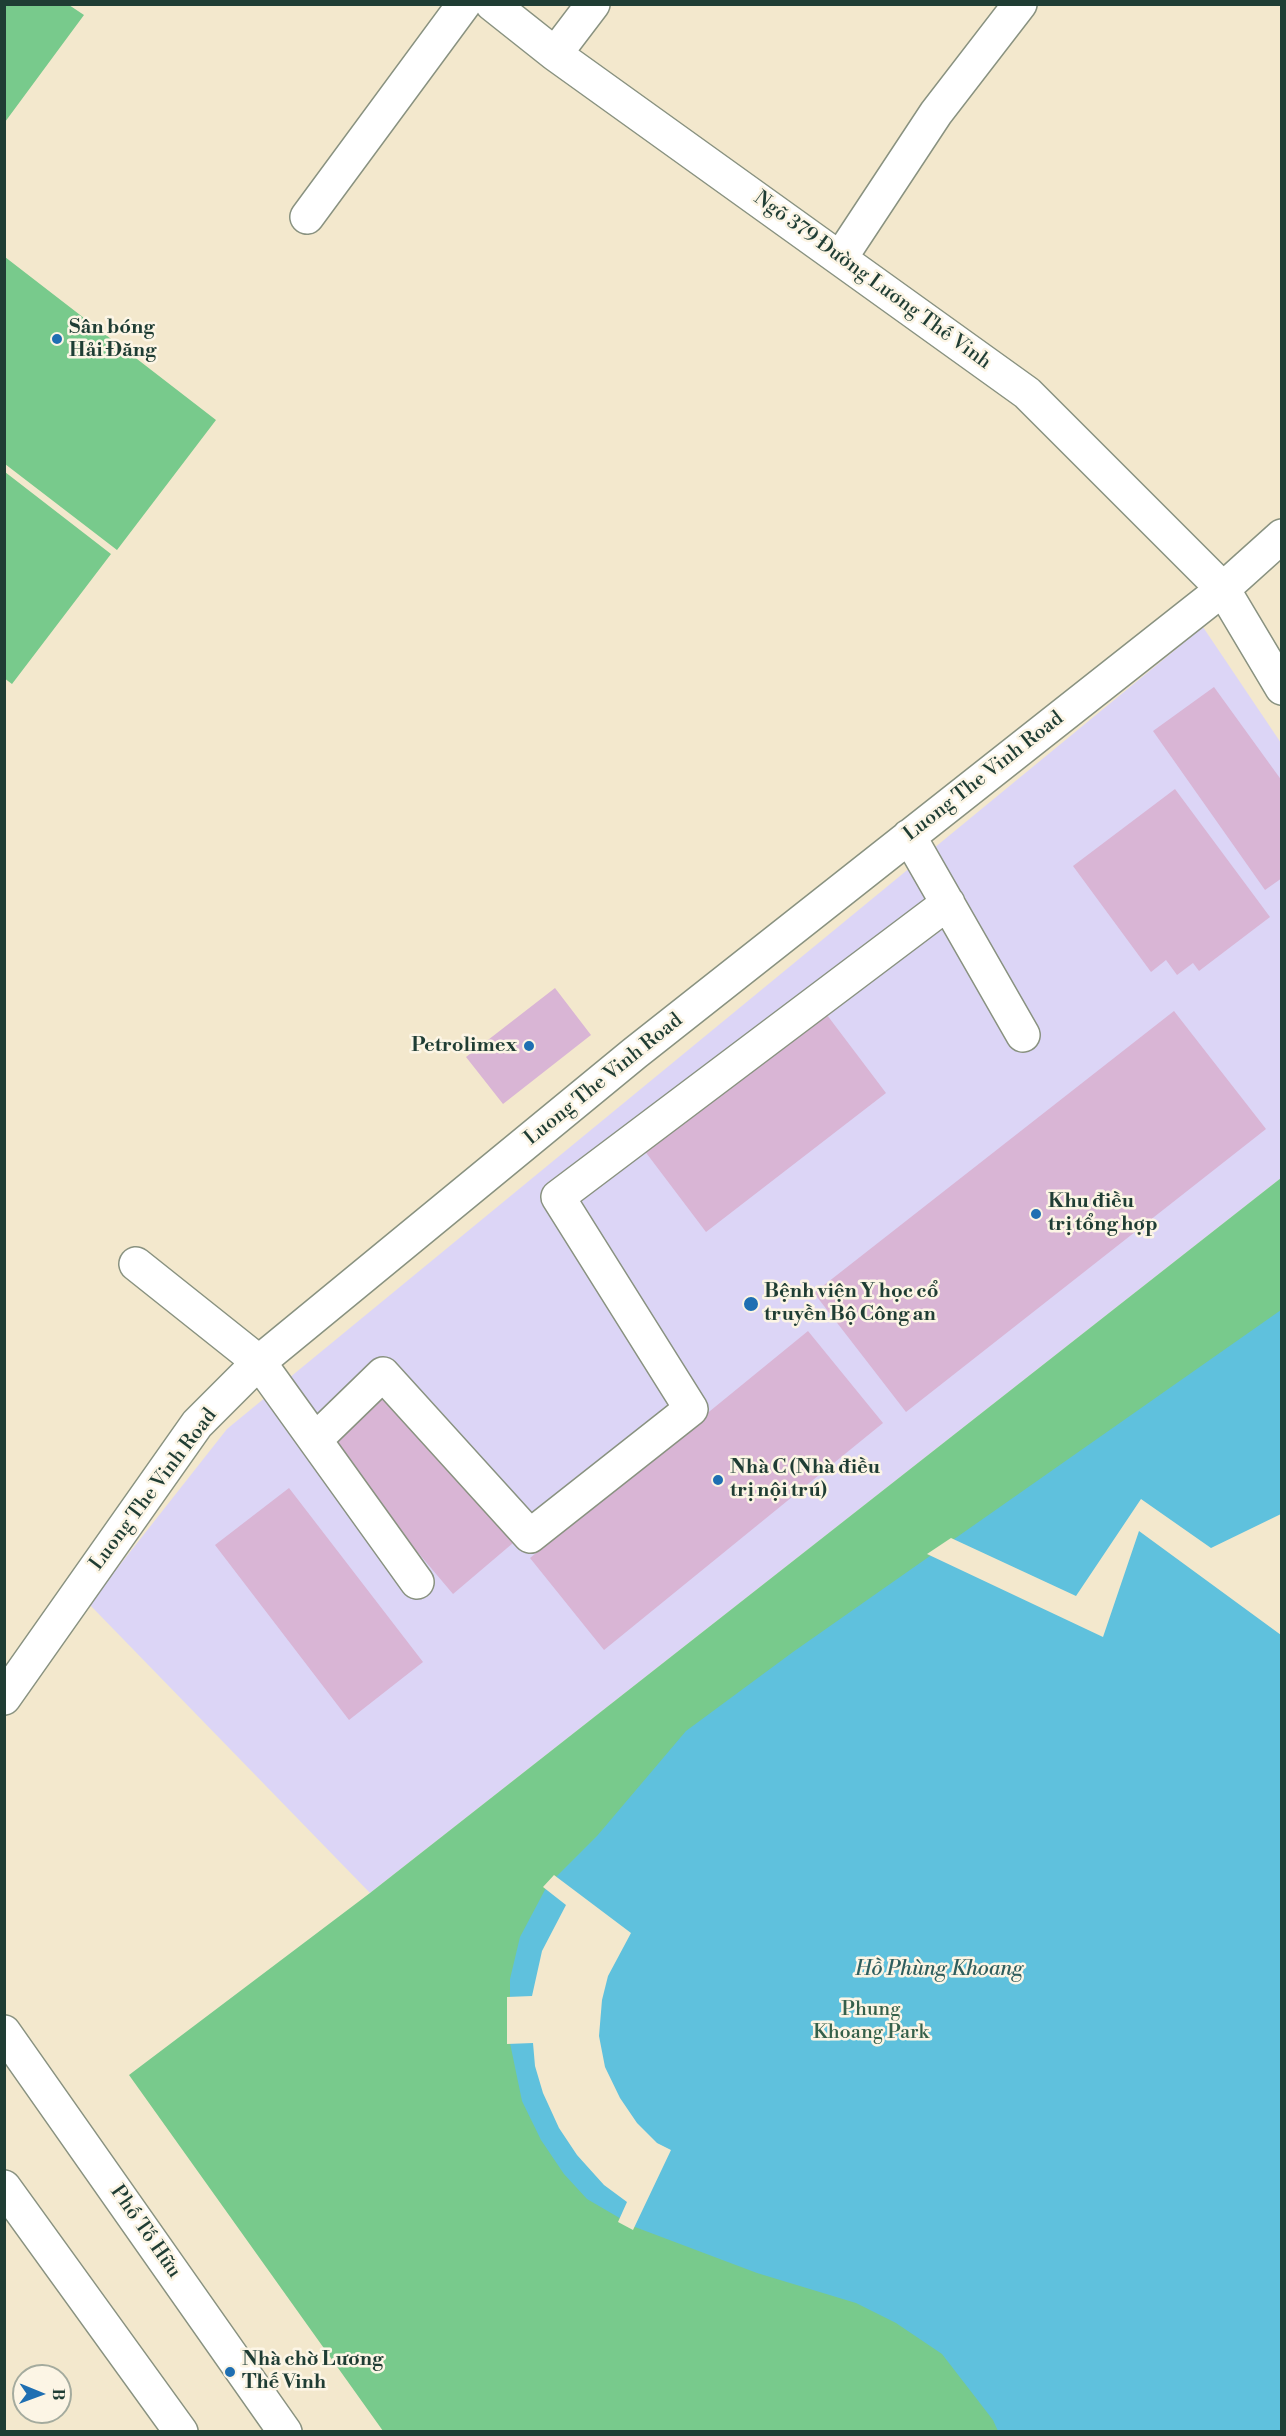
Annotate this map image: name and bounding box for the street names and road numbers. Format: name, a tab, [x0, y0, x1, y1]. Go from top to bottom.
street label: Ngõ 379 Đường Lương Thế Vinh	[749, 187, 995, 375]
street label: Luong The Vinh Road	[899, 707, 1069, 847]
street label: Luong The Vinh Road	[520, 1009, 688, 1151]
street label: Luong The Vinh Road	[85, 1404, 223, 1576]
street label: Phố Tố Hữu	[104, 2181, 186, 2283]

